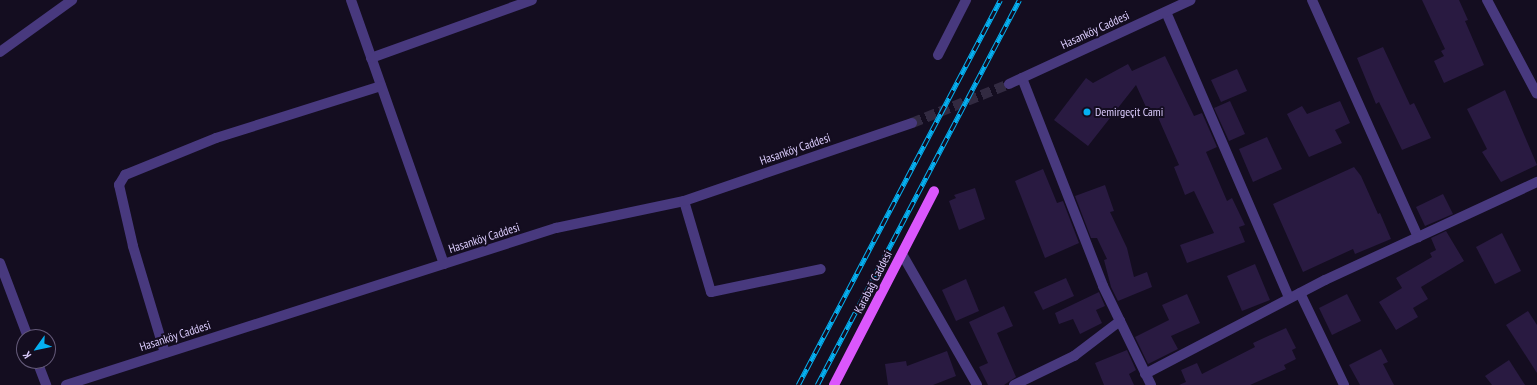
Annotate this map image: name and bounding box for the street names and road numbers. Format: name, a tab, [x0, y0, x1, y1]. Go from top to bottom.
street label: Hasanköy Caddesi	[1058, 8, 1132, 52]
street label: Hasanköy Caddesi	[758, 130, 832, 168]
street label: Hasanköy Caddesi	[447, 220, 521, 256]
street label: Karabağ Caddesi	[851, 248, 895, 316]
street label: Hasanköy Caddesi	[138, 318, 212, 354]

